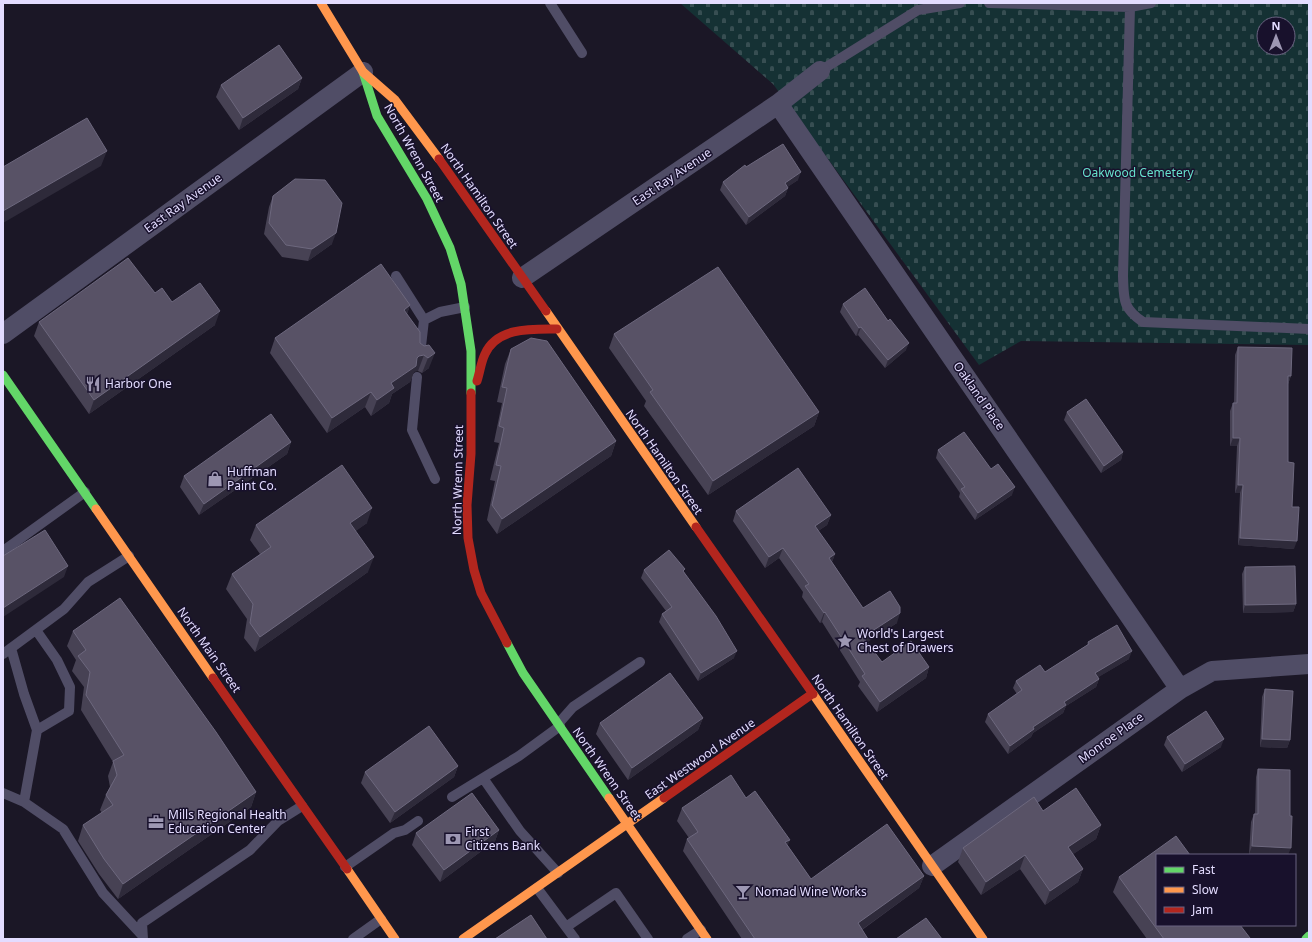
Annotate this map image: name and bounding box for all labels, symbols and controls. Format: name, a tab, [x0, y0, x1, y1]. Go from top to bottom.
north arrow	[1256, 16, 1296, 56]
text: N	[1272, 18, 1280, 33]
street label: North Wrenn Street	[380, 100, 449, 206]
street label: North Hamilton Street	[437, 140, 523, 252]
street label: East Ray Avenue	[629, 144, 715, 209]
park label: Oakwood Cemetery	[1082, 164, 1195, 181]
street label: East Ray Avenue	[140, 168, 225, 237]
street label: Oakland Place	[950, 358, 1009, 433]
restaurant icon: Harbor One	[84, 375, 102, 393]
place label: Harbor One	[105, 375, 172, 392]
street label: North Hamilton Street	[622, 406, 708, 518]
street label: North Wrenn Street	[448, 424, 467, 535]
place label: Huffman Paint Co.	[227, 463, 277, 494]
shop icon: Huffman Paint Co.	[206, 470, 224, 488]
street label: North Main Street	[173, 603, 246, 696]
place label: World's Largest Chest of Drawers	[857, 625, 954, 656]
place icon: World's Largest Chest of Drawers	[836, 632, 854, 650]
street label: North Hamilton Street	[808, 671, 894, 783]
street label: Monroe Place	[1075, 708, 1147, 767]
street label: East Westwood Avenue	[641, 714, 758, 803]
street label: North Wrenn Street	[569, 724, 646, 824]
place label: Mills Regional Health Education Center	[168, 806, 287, 837]
office icon: Mills Regional Health Education Center	[147, 813, 165, 831]
place label: First Citizens Bank	[465, 823, 541, 854]
bank icon: First Citizens Bank	[444, 830, 462, 848]
legend	[1156, 854, 1296, 926]
text: Fast	[1192, 861, 1216, 878]
text: Slow	[1192, 881, 1219, 898]
bar icon: Nomad Wine Works	[734, 883, 752, 901]
place label: Nomad Wine Works	[755, 883, 867, 900]
text: Jam	[1191, 901, 1213, 918]

